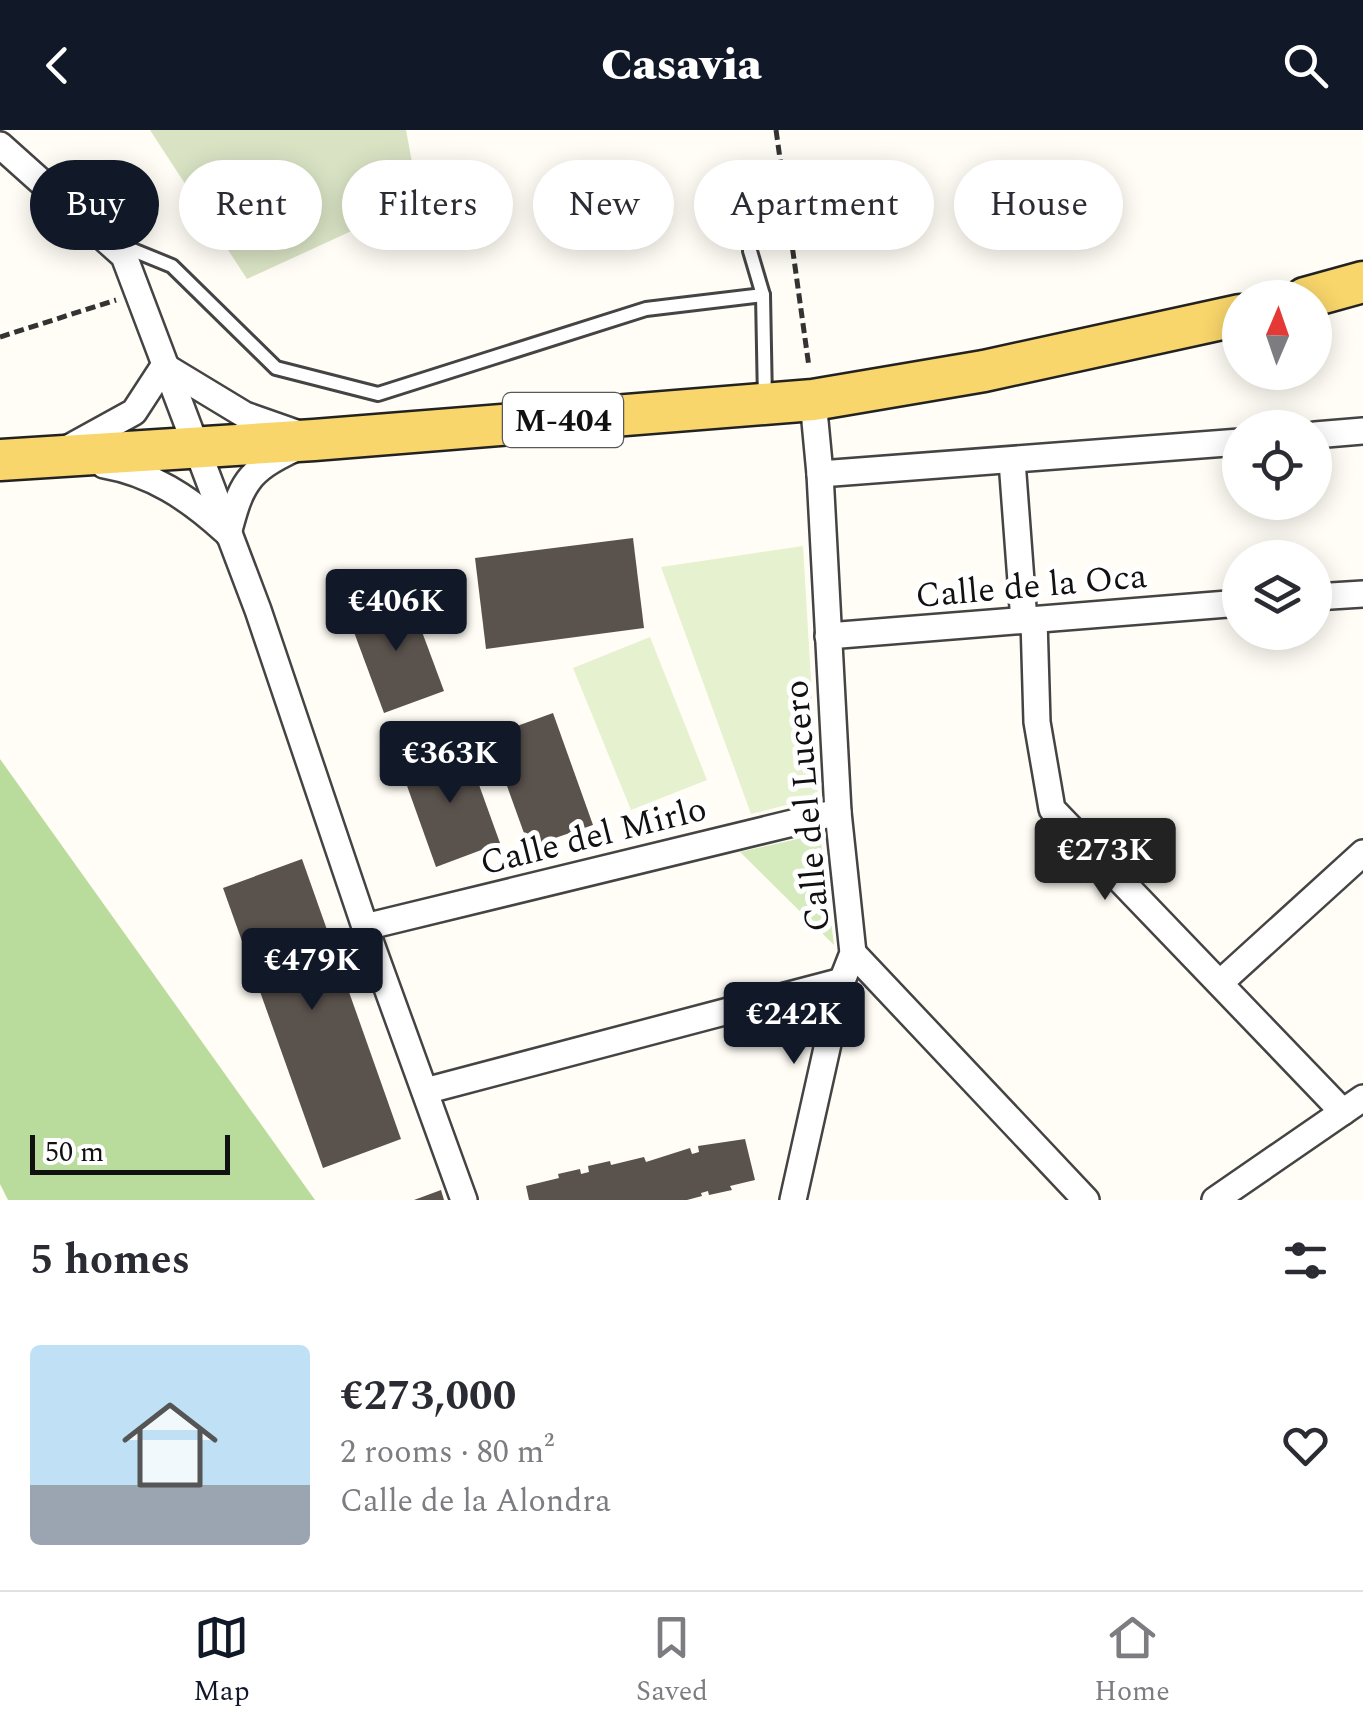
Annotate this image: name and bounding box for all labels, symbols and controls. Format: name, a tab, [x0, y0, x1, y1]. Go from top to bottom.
text: Casavia	[601, 31, 762, 100]
icon: back	[30, 38, 85, 93]
icon: search	[1278, 38, 1333, 93]
chip: Buy	[30, 160, 159, 250]
chip: Rent	[179, 160, 322, 250]
chip: Filters	[342, 160, 513, 250]
chip: New	[533, 160, 674, 250]
chip: Apartment	[694, 160, 934, 250]
chip: House	[954, 160, 1123, 250]
north arrow	[1222, 280, 1332, 390]
map controls	[1222, 280, 1332, 650]
road number: M-404	[503, 393, 623, 447]
button: locate	[1222, 410, 1332, 520]
button: layers	[1222, 540, 1332, 650]
street label: Calle de la Oca	[913, 550, 1149, 623]
pin: €406K	[326, 569, 466, 654]
text: €406K	[348, 577, 444, 626]
street label: Calle del Lucero	[770, 678, 845, 934]
pin: €363K	[380, 721, 520, 806]
text: €363K	[402, 729, 498, 778]
street label: Calle del Mirlo	[475, 783, 712, 890]
pin: €273K	[1035, 818, 1175, 903]
text: €273K	[1057, 826, 1153, 875]
pin: €479K	[242, 928, 382, 1013]
text: €479K	[264, 936, 360, 985]
pin: €242K	[724, 982, 864, 1067]
text: €242K	[746, 990, 842, 1039]
scale bar	[30, 1130, 230, 1174]
text: 50 m	[45, 1131, 104, 1174]
text: 5 homes	[30, 1229, 190, 1292]
icon: filters	[1278, 1233, 1333, 1288]
text: €273,000	[340, 1365, 516, 1428]
icon: home	[110, 1385, 230, 1505]
icon: heart	[1278, 1418, 1333, 1473]
text: 2 rooms · 80 m²	[340, 1428, 554, 1477]
text: Calle de la Alondra	[340, 1477, 611, 1526]
tab: Map	[193, 1610, 250, 1713]
tab: Saved	[636, 1610, 708, 1713]
tab: Home	[1094, 1610, 1170, 1713]

